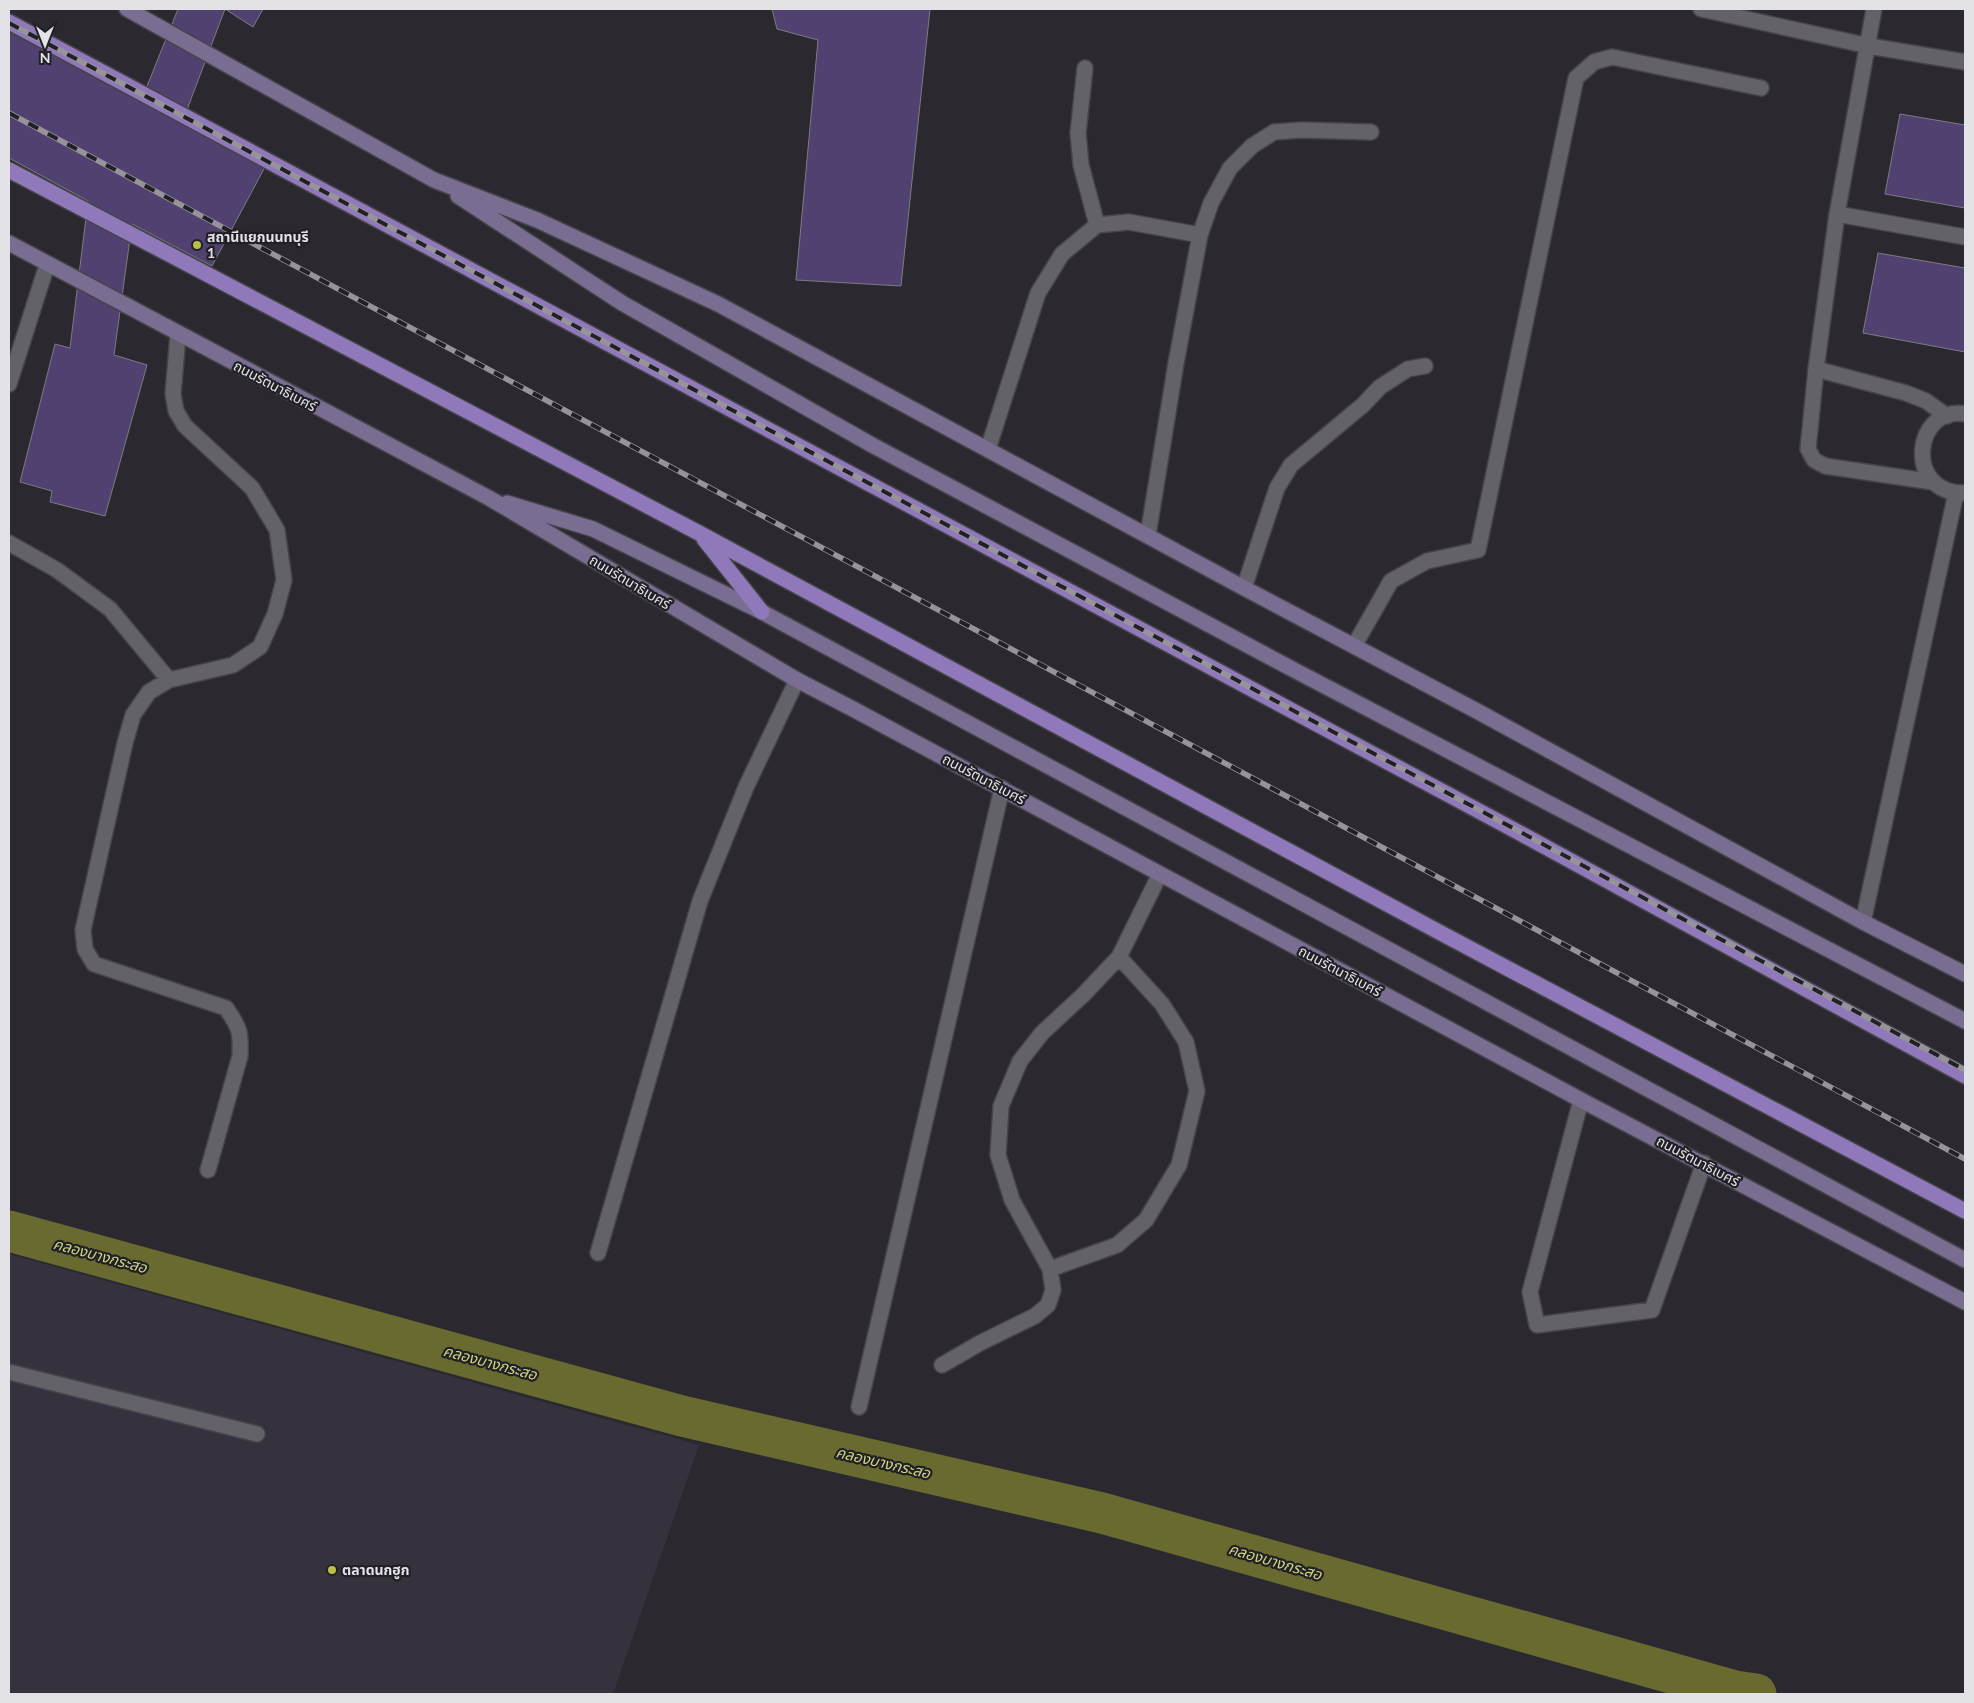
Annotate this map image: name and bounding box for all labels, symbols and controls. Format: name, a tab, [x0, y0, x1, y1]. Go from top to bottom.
north arrow	[20, 20, 70, 70]
text: N	[40, 50, 50, 67]
place label: สถานีแยกนนทบุรี 1	[207, 228, 309, 261]
marker: สถานีแยกนนทบุรี 1	[191, 239, 203, 251]
street label: ถนนรัตนาธิเบศร์	[231, 357, 320, 415]
street label: ถนนรัตนาธิเบศร์	[587, 551, 674, 613]
street label: ถนนรัตนาธิเบศร์	[940, 750, 1029, 808]
street label: ถนนรัตนาธิเบศร์	[1296, 942, 1385, 1000]
street label: ถนนรัตนาธิเบศร์	[1654, 1132, 1743, 1190]
water label: คลองบางกระสอ	[51, 1234, 150, 1277]
water label: คลองบางกระสอ	[441, 1341, 540, 1384]
water label: คลองบางกระสอ	[834, 1442, 933, 1482]
water label: คลองบางกระสอ	[1227, 1539, 1325, 1583]
place label: ตลาดนกฮูก	[342, 1561, 409, 1580]
marker: ตลาดนกฮูก	[326, 1564, 338, 1576]

